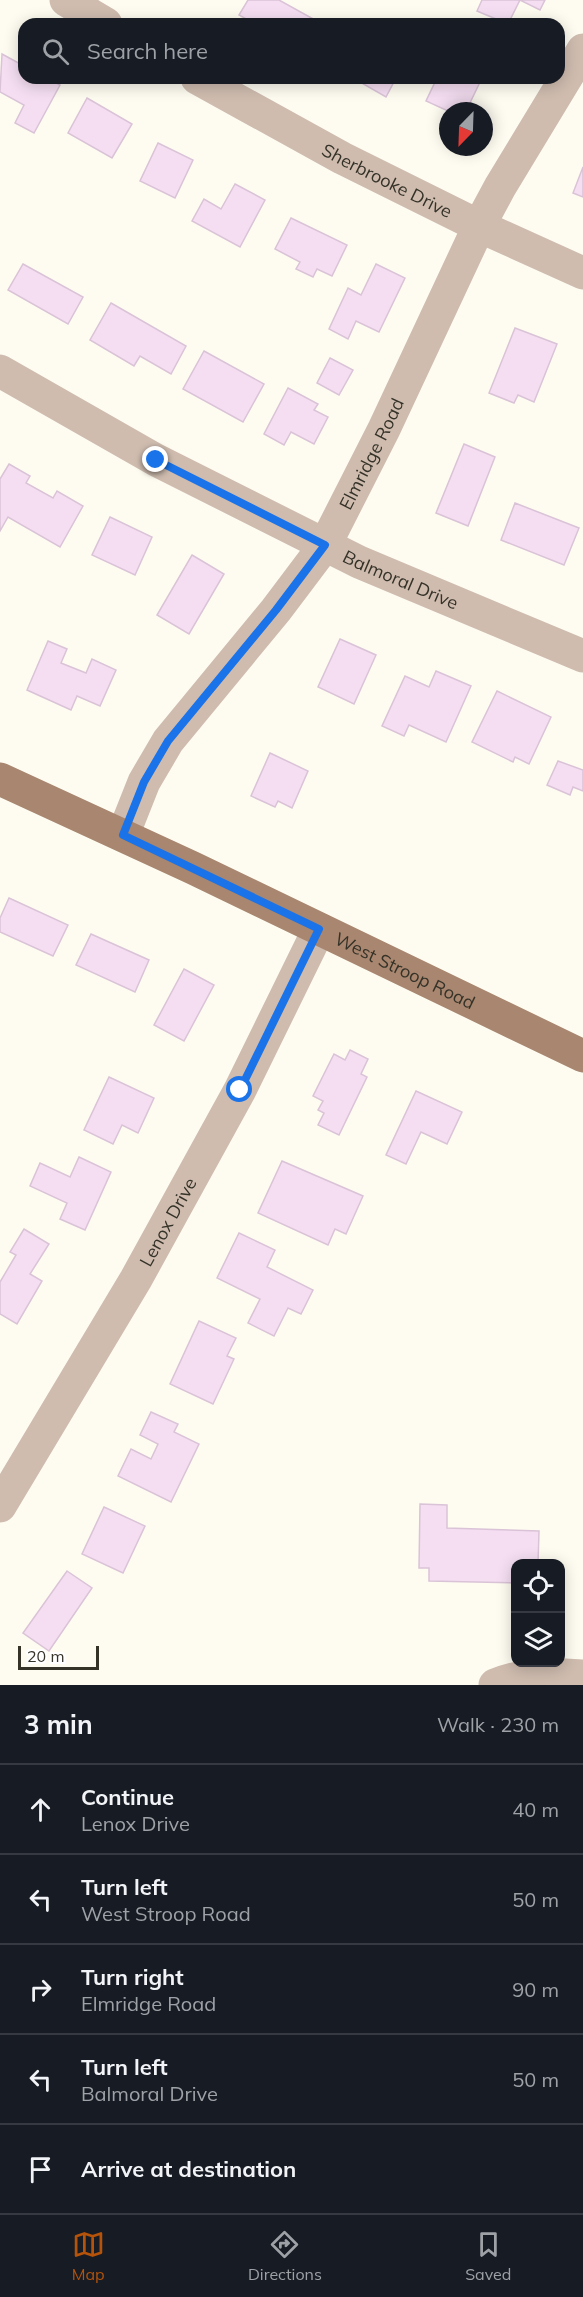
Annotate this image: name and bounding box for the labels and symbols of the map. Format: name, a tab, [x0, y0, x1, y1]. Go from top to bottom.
north arrow	[439, 102, 493, 156]
street label: Sherbrooke Drive	[318, 138, 456, 222]
street label: Elmridge Road	[333, 394, 408, 513]
route end	[142, 446, 168, 472]
street label: Balmoral Drive	[339, 544, 462, 614]
street label: West Stroop Road	[331, 927, 479, 1014]
route start	[226, 1076, 252, 1102]
street label: Lenox Drive	[134, 1173, 201, 1270]
scale bar	[18, 1643, 99, 1670]

